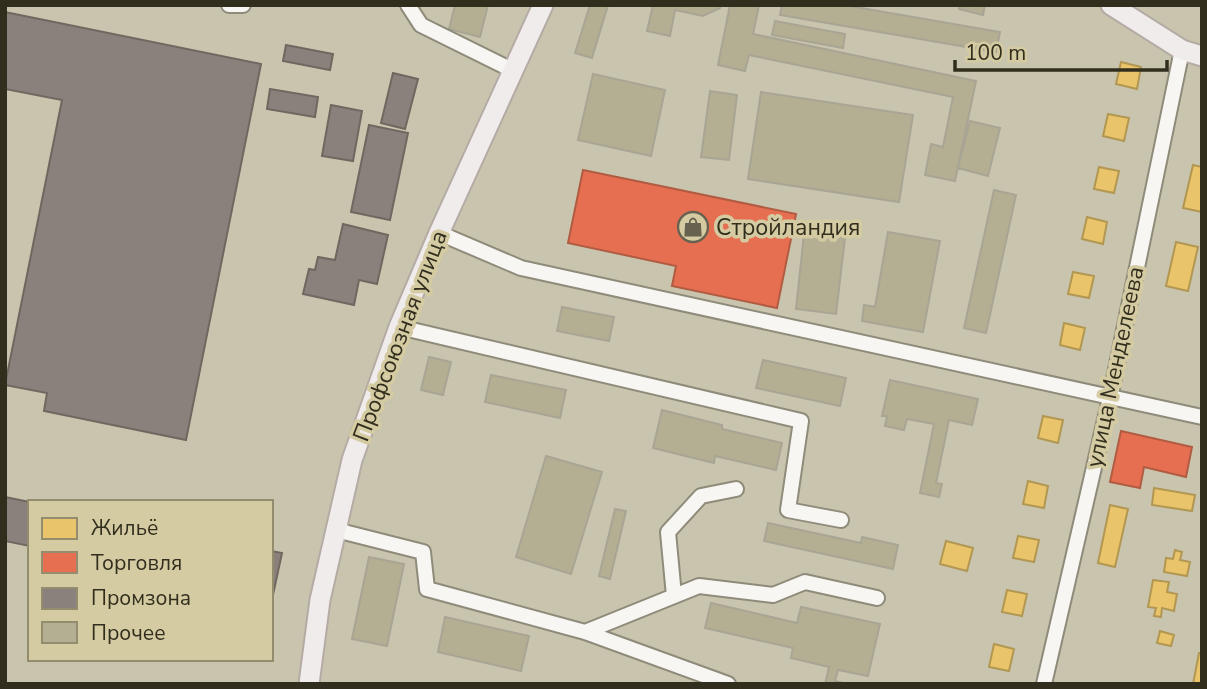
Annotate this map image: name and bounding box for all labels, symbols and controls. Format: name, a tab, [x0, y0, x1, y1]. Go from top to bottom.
scale bar	[955, 28, 1167, 72]
text: 100 m	[965, 39, 1026, 67]
shop icon: Стройландия	[676, 210, 710, 244]
place label: Стройландия	[716, 212, 860, 243]
street label: Профсоюзная улица	[345, 226, 455, 446]
street label: улица Менделеева	[1079, 264, 1151, 470]
legend	[28, 500, 273, 661]
text: Жильё	[91, 514, 158, 542]
text: Торговля	[91, 549, 182, 577]
text: Промзона	[91, 584, 191, 612]
text: Прочее	[91, 619, 166, 647]

